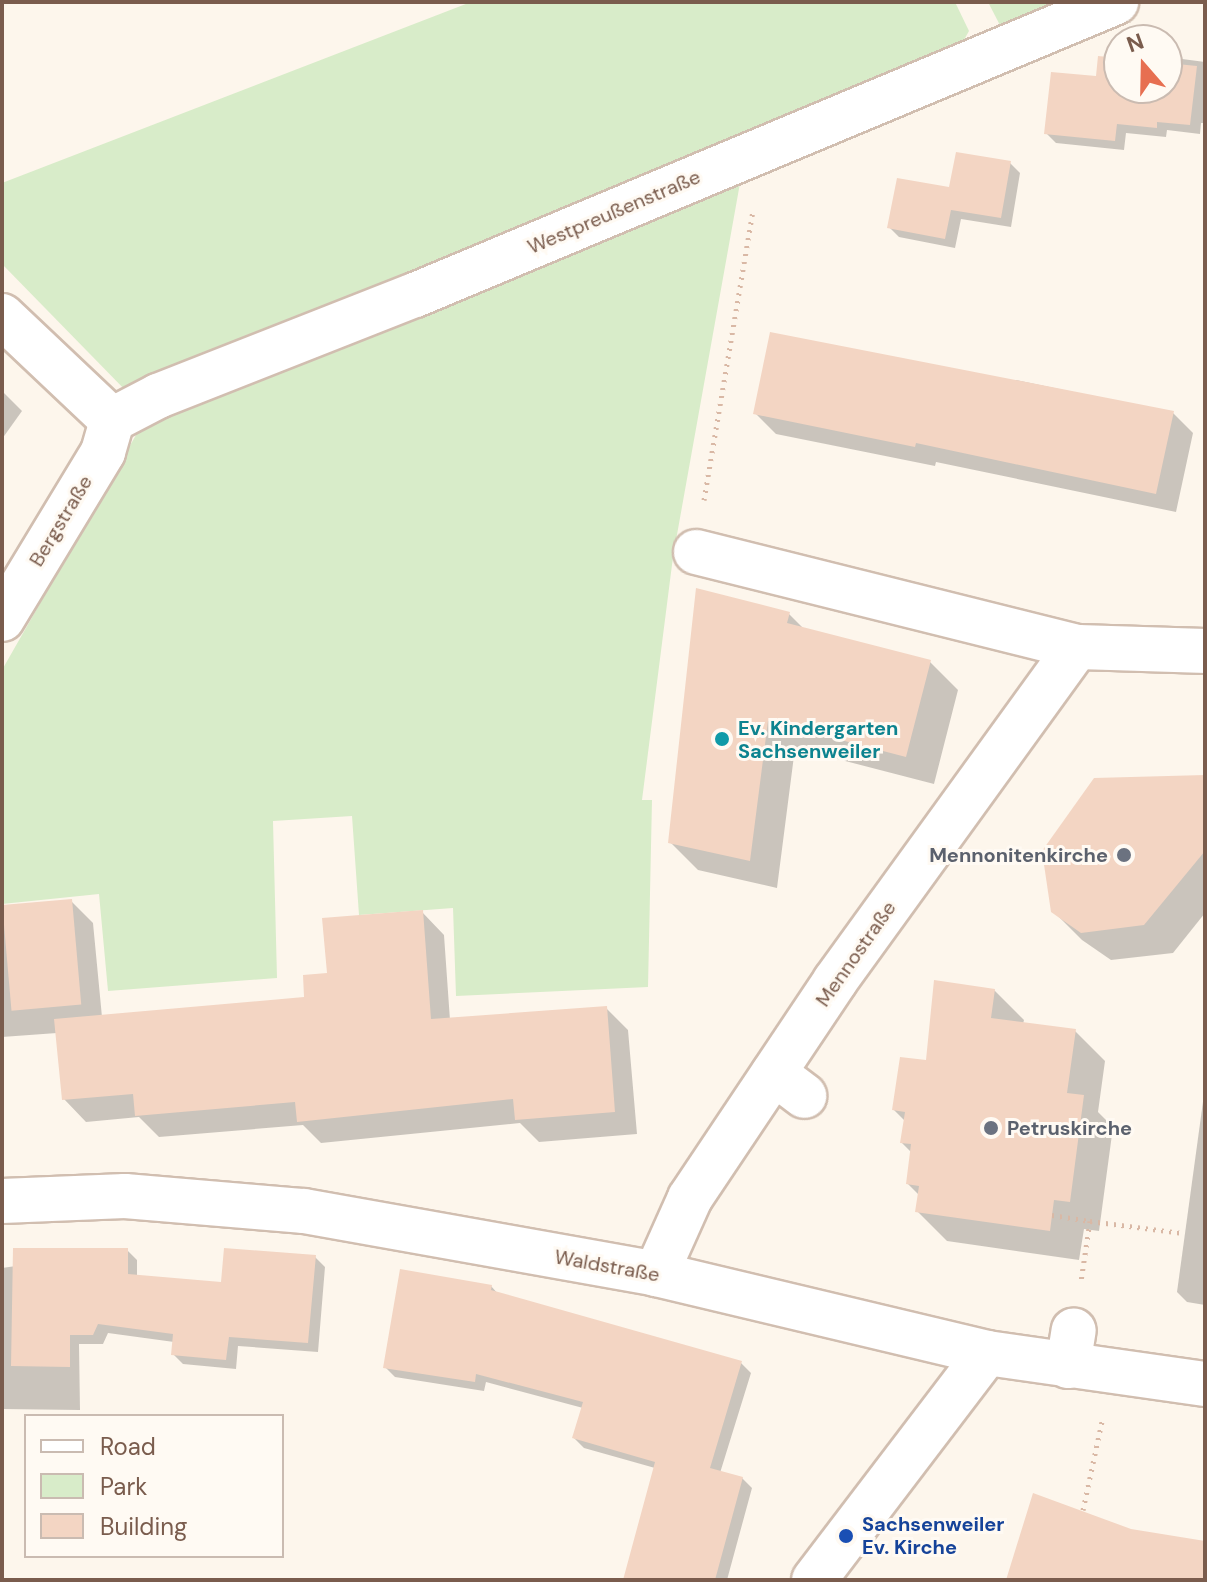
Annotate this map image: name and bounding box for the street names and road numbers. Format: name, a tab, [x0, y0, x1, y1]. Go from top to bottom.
street label: Westpreußenstraße	[524, 165, 704, 259]
street label: Bergstraße	[25, 471, 97, 571]
street label: Mennostraße	[811, 897, 901, 1011]
street label: Waldstraße	[553, 1245, 661, 1287]

